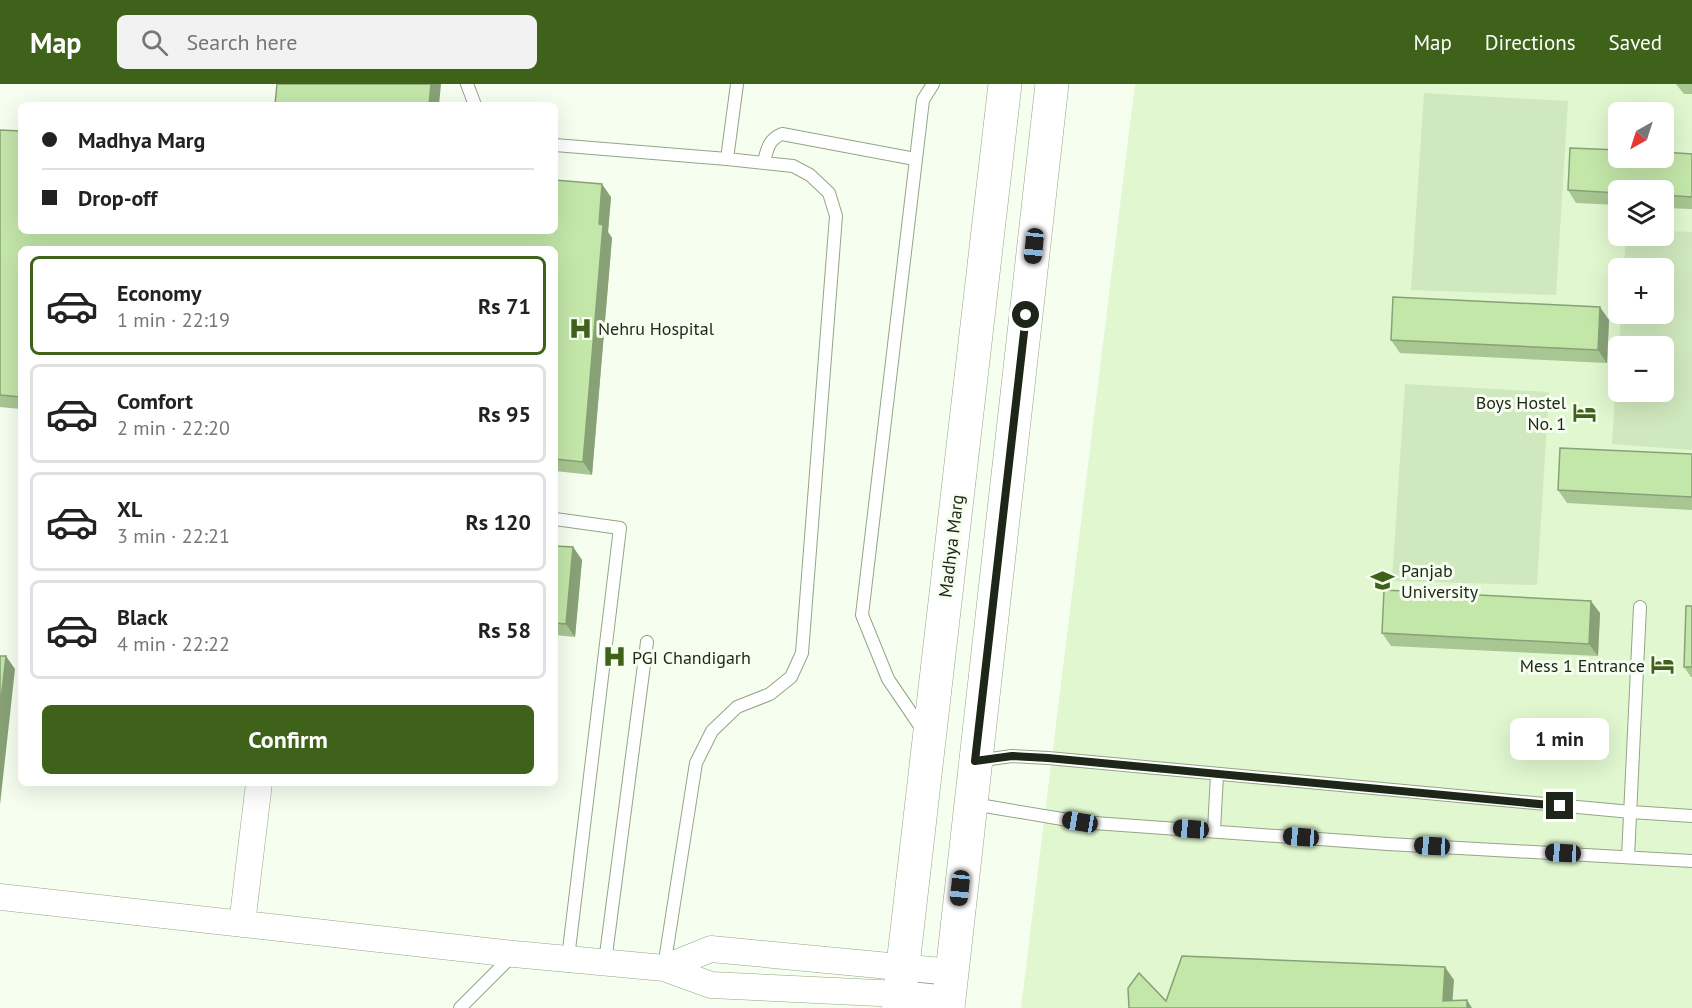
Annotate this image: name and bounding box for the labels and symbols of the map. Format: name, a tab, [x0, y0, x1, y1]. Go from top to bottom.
north arrow	[1608, 102, 1674, 168]
car	[1023, 227, 1045, 265]
route start	[1012, 301, 1039, 328]
hospital icon: Nehru Hospital	[567, 315, 593, 341]
place label: Nehru Hospital	[598, 317, 715, 340]
place label: Boys Hostel No. 1	[1476, 391, 1567, 435]
hotel icon: Boys Hostel No. 1	[1571, 399, 1597, 425]
street label: Madhya Marg	[933, 493, 969, 599]
place label: Panjab University	[1401, 559, 1479, 603]
school or university icon: Panjab University	[1370, 567, 1396, 593]
hospital icon: PGI Chandigarh	[601, 644, 627, 670]
place label: PGI Chandigarh	[632, 646, 751, 669]
hotel icon: Mess 1 Entrance	[1650, 652, 1676, 678]
place label: Mess 1 Entrance	[1520, 654, 1645, 677]
callout: 1 min	[1510, 719, 1610, 761]
route end	[1546, 792, 1573, 819]
car	[1061, 810, 1099, 834]
car	[1172, 819, 1210, 839]
car	[1282, 827, 1320, 847]
car	[1414, 836, 1450, 856]
car	[1545, 843, 1581, 863]
car	[949, 869, 971, 907]

